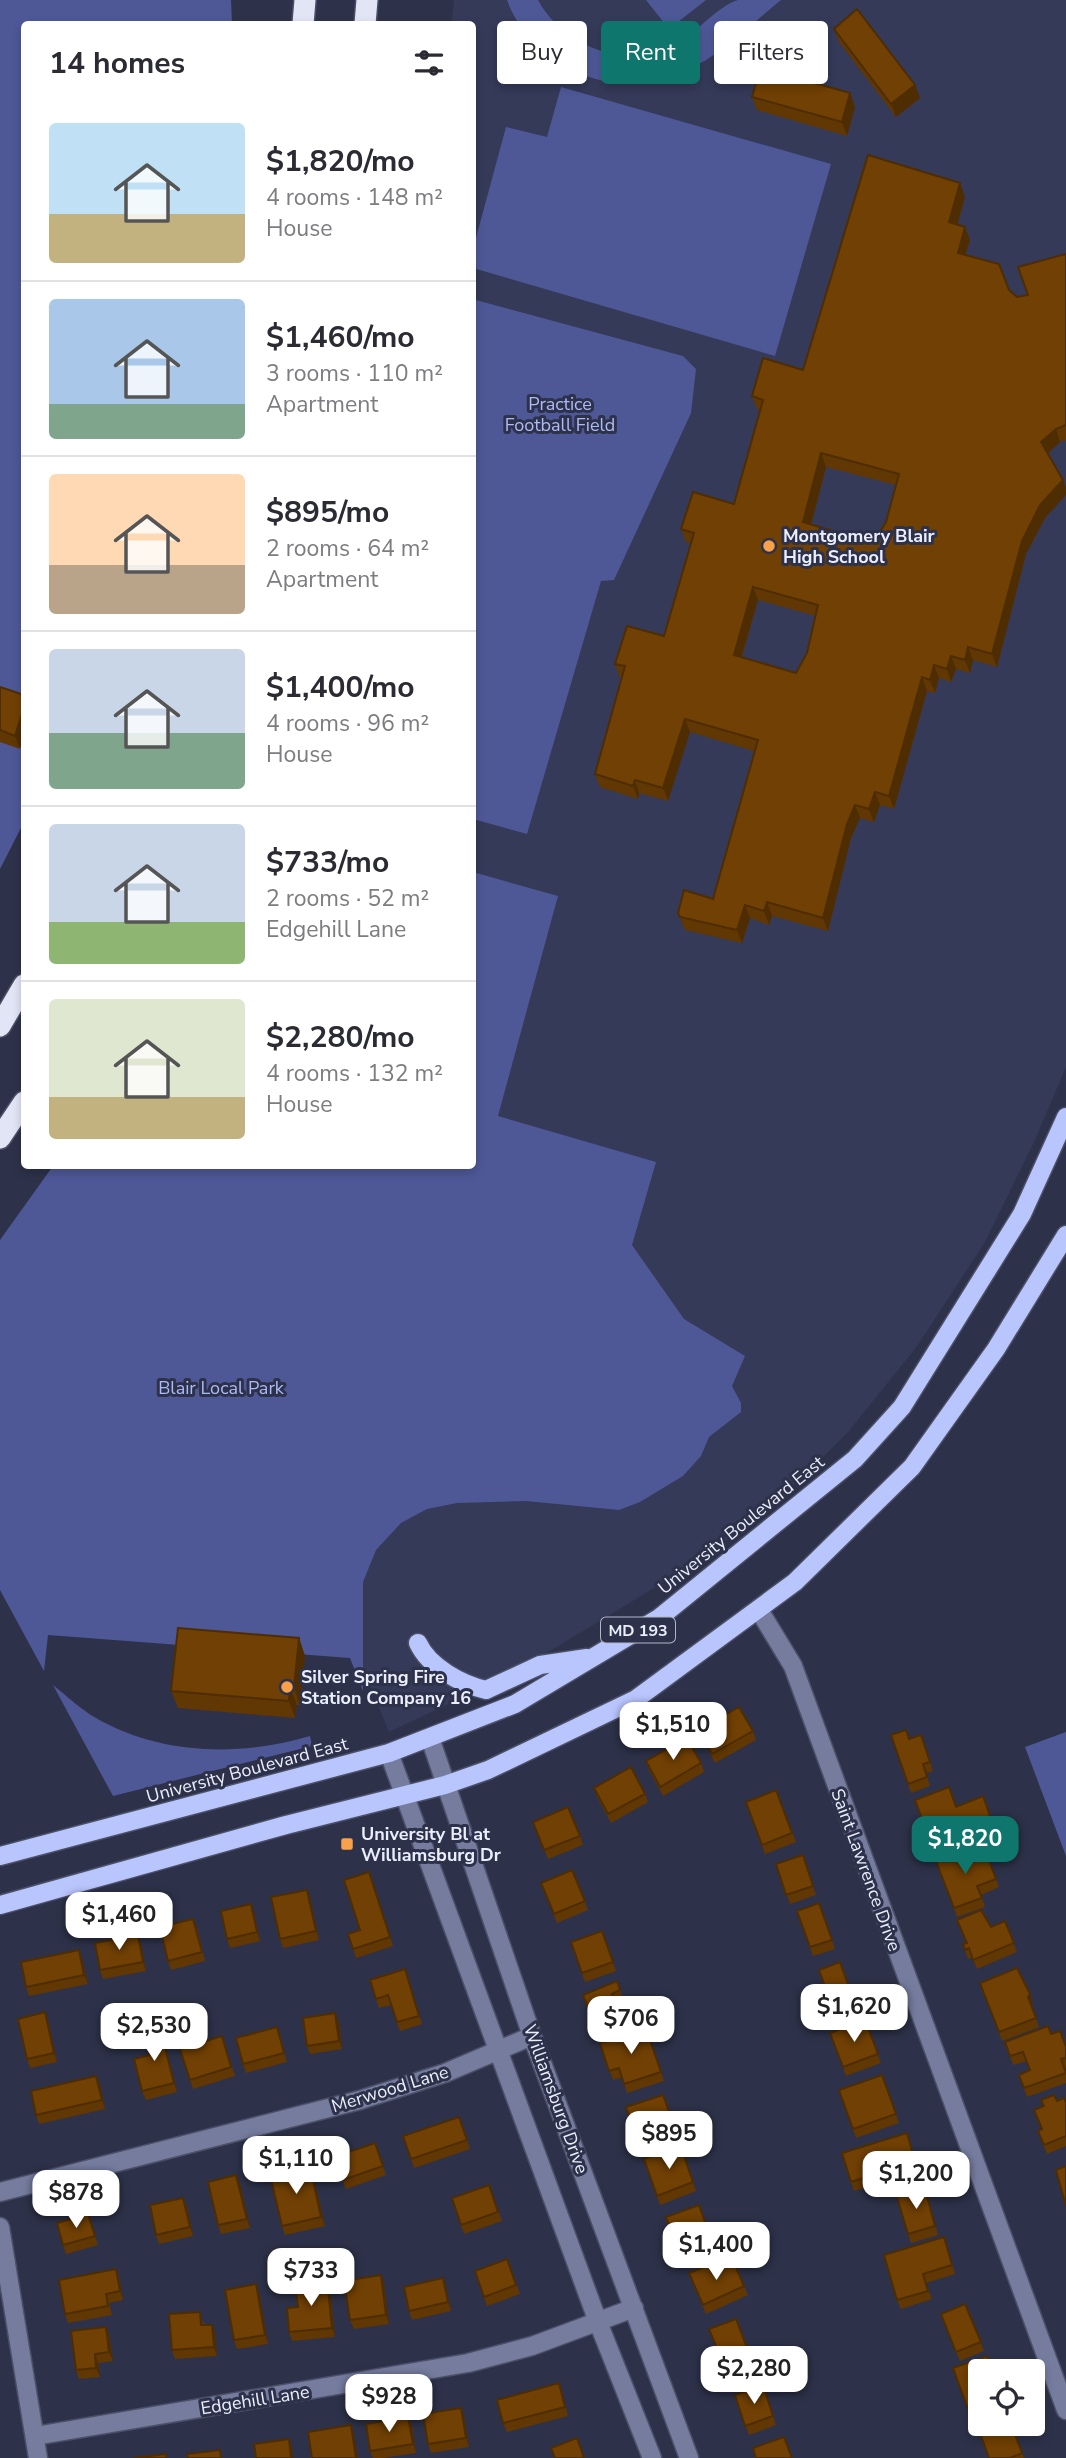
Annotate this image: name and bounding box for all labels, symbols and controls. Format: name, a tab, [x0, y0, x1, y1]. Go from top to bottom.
chip: Buy	[497, 21, 587, 84]
chip: Rent	[601, 21, 700, 84]
chip: Filters	[714, 21, 828, 84]
text: 14 homes	[49, 43, 185, 84]
icon: filters	[410, 44, 448, 82]
text: $1,820/mo	[266, 141, 415, 182]
icon: home	[105, 151, 189, 235]
text: 4 rooms · 148 m²	[266, 182, 443, 213]
text: House	[266, 213, 333, 244]
text: $1,460/mo	[266, 317, 415, 358]
icon: home	[105, 327, 189, 411]
text: 3 rooms · 110 m²	[266, 358, 443, 389]
text: Apartment	[266, 389, 378, 420]
park label: Practice Football Field	[505, 392, 615, 437]
text: $895/mo	[266, 492, 389, 533]
icon: home	[105, 502, 189, 586]
place label: Montgomery Blair High School	[783, 524, 935, 569]
text: 2 rooms · 64 m²	[266, 533, 429, 564]
marker: Montgomery Blair High School	[761, 538, 777, 554]
text: Apartment	[266, 564, 378, 595]
text: $1,400/mo	[266, 667, 415, 708]
icon: home	[105, 677, 189, 761]
text: 4 rooms · 96 m²	[266, 708, 429, 739]
text: House	[266, 739, 333, 770]
text: $733/mo	[266, 842, 389, 883]
icon: home	[105, 852, 189, 936]
text: 2 rooms · 52 m²	[266, 883, 429, 914]
text: Edgehill Lane	[266, 914, 406, 945]
text: $2,280/mo	[266, 1017, 415, 1058]
icon: home	[105, 1027, 189, 1111]
text: 4 rooms · 132 m²	[266, 1058, 443, 1089]
text: House	[266, 1089, 333, 1120]
park label: Blair Local Park	[158, 1376, 285, 1400]
street label: University Boulevard East	[653, 1450, 830, 1600]
road number: MD 193	[601, 1618, 675, 1642]
place label: Silver Spring Fire Station Company 16	[301, 1665, 471, 1710]
marker: Silver Spring Fire Station Company 16	[279, 1679, 295, 1695]
pin: $1,510	[616, 1702, 730, 1762]
text: $1,510	[636, 1709, 710, 1740]
street label: University Boulevard East	[144, 1731, 351, 1808]
street label: Saint Lawrence Drive	[825, 1785, 907, 1955]
pin: $1,820	[908, 1816, 1022, 1876]
place label: University Bl at Williamsburg Dr	[361, 1822, 501, 1867]
text: $1,820	[928, 1823, 1002, 1854]
marker: University Bl at Williamsburg Dr	[339, 1836, 355, 1852]
pin: $1,460	[62, 1892, 176, 1952]
text: $1,460	[82, 1899, 156, 1930]
pin: $1,620	[797, 1984, 911, 2044]
text: $1,620	[817, 1991, 891, 2022]
pin: $706	[590, 1996, 672, 2056]
text: $706	[603, 2003, 659, 2034]
pin: $2,530	[97, 2004, 211, 2063]
text: $2,530	[117, 2010, 191, 2041]
street label: Williamsburg Drive	[518, 2021, 594, 2177]
street label: Merwood Lane	[329, 2060, 451, 2118]
pin: $895	[628, 2112, 710, 2171]
text: $895	[641, 2118, 697, 2149]
pin: $1,110	[239, 2136, 353, 2196]
text: $1,110	[259, 2143, 333, 2174]
pin: $1,200	[859, 2152, 973, 2211]
text: $1,200	[879, 2158, 953, 2189]
pin: $878	[35, 2170, 117, 2230]
text: $878	[48, 2177, 104, 2208]
pin: $1,400	[659, 2222, 773, 2282]
text: $1,400	[679, 2229, 753, 2260]
pin: $733	[270, 2248, 352, 2308]
text: $733	[283, 2255, 339, 2286]
pin: $2,280	[697, 2346, 811, 2406]
text: $2,280	[717, 2353, 791, 2384]
map controls	[968, 2359, 1045, 2436]
button: locate	[968, 2359, 1045, 2436]
pin: $928	[348, 2374, 430, 2434]
street label: Edgehill Lane	[199, 2380, 311, 2420]
text: $928	[361, 2381, 417, 2412]

